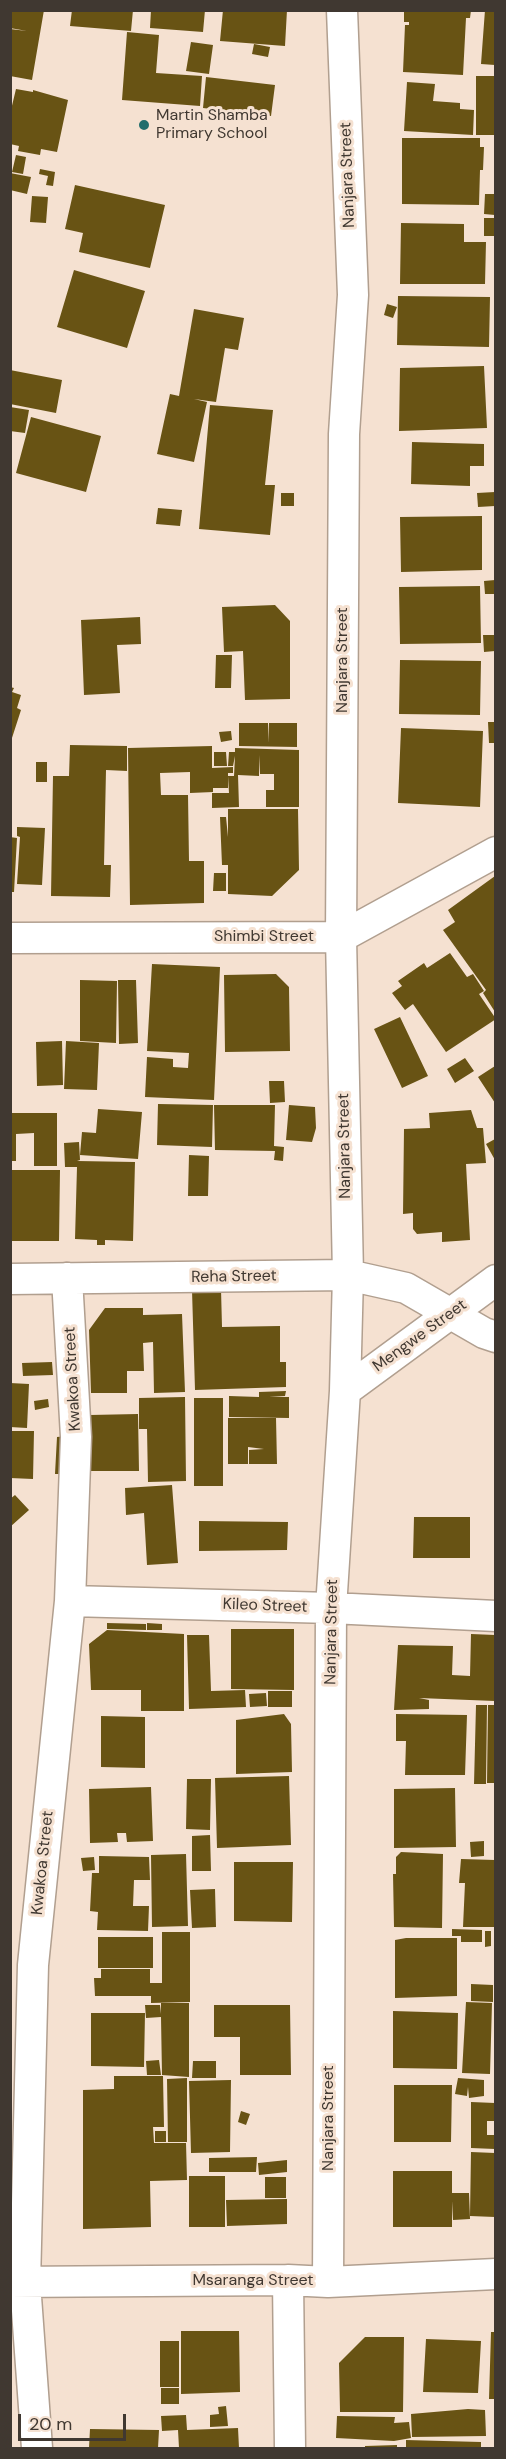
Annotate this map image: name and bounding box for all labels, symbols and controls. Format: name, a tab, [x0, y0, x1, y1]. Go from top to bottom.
place label: Martin Shamba Primary School	[156, 106, 268, 144]
marker: Martin Shamba Primary School	[137, 118, 151, 132]
street label: Nanjara Street	[337, 122, 359, 228]
street label: Nanjara Street	[333, 607, 353, 713]
street label: Shimbi Street	[214, 927, 314, 947]
street label: Nanjara Street	[334, 1093, 356, 1199]
street label: Reha Street	[191, 1267, 277, 1287]
street label: Mengwe Street	[369, 1296, 471, 1376]
street label: Kwakoa Street	[61, 1326, 85, 1432]
street label: Nanjara Street	[321, 1579, 343, 1685]
street label: Kileo Street	[222, 1595, 308, 1617]
street label: Kwakoa Street	[28, 1810, 58, 1916]
street label: Nanjara Street	[319, 2065, 339, 2171]
street label: Msaranga Street	[192, 2271, 314, 2291]
scale bar	[21, 2402, 129, 2440]
text: 20 m	[29, 2412, 72, 2436]

